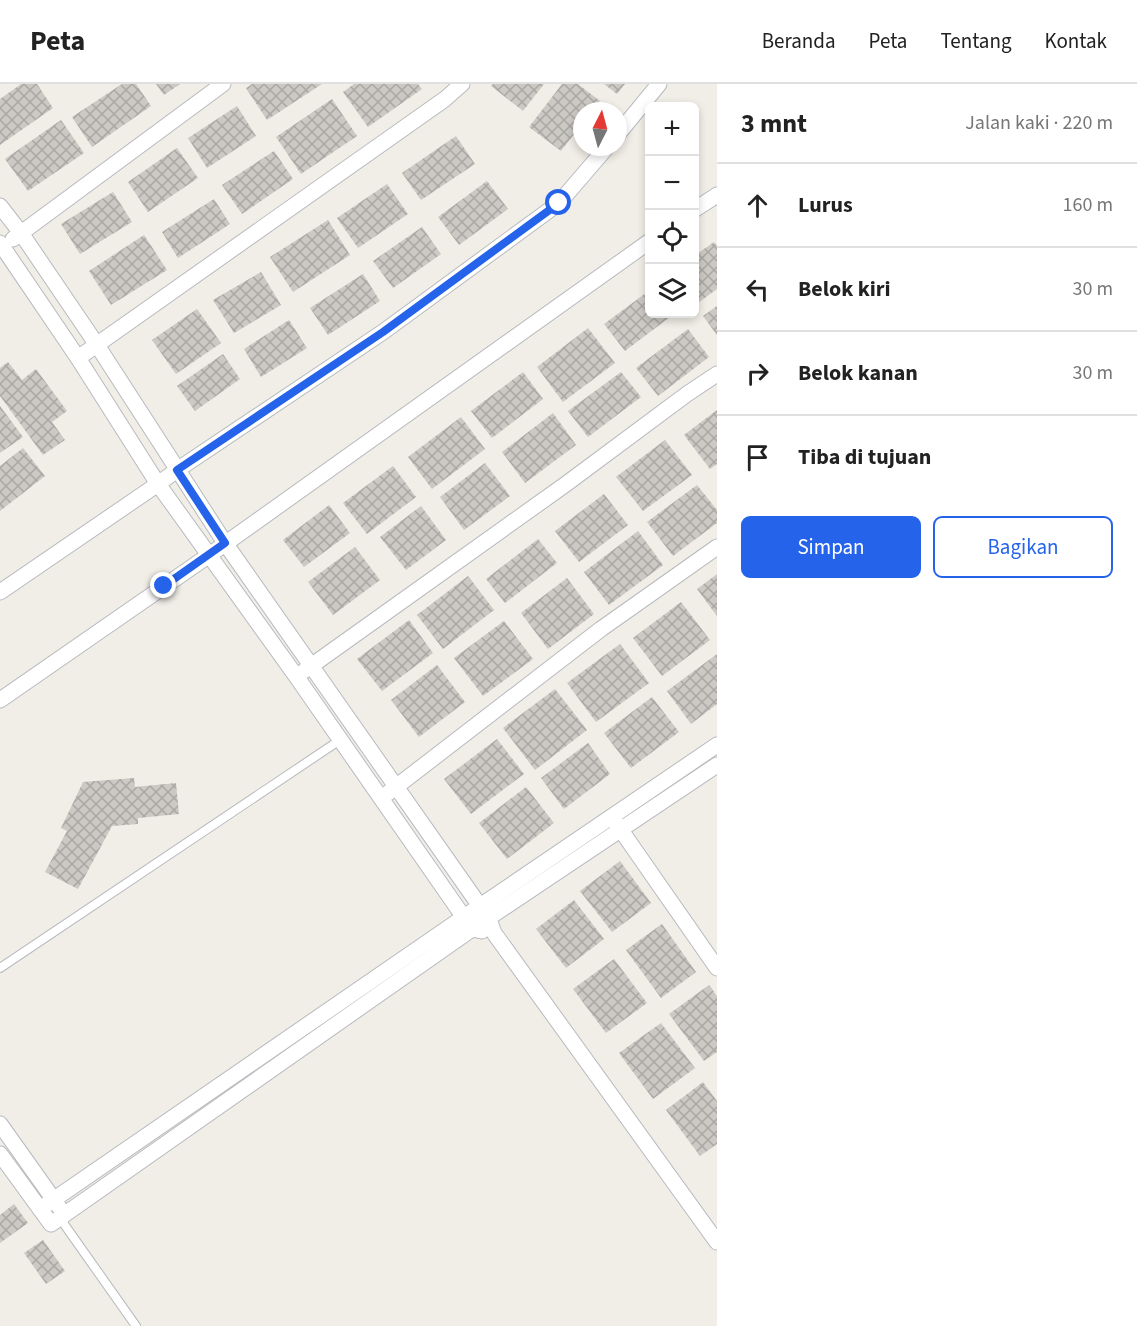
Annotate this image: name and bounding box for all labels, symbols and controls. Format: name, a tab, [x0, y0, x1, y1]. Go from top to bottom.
text: Peta	[30, 21, 85, 61]
text: Beranda	[762, 26, 836, 56]
text: Peta	[869, 26, 907, 56]
text: Tentang	[940, 26, 1011, 56]
text: Kontak	[1044, 26, 1107, 56]
north arrow	[573, 102, 627, 156]
map controls	[645, 102, 699, 318]
button: +	[645, 102, 699, 156]
text: 3 mnt	[741, 105, 807, 142]
text: Jalan kaki · 220 m	[965, 109, 1113, 137]
button: −	[645, 156, 699, 210]
route start	[545, 189, 571, 215]
icon: ahead	[741, 189, 774, 222]
text: Lurus	[798, 189, 853, 221]
text: 160 m	[1063, 191, 1113, 219]
button: locate	[645, 210, 699, 264]
button: layers	[645, 264, 699, 318]
icon: left	[741, 273, 774, 306]
text: Belok kiri	[798, 273, 891, 305]
text: 30 m	[1073, 275, 1113, 303]
icon: right	[741, 357, 774, 390]
text: Belok kanan	[798, 357, 918, 389]
text: 30 m	[1073, 359, 1113, 387]
icon: arrive	[741, 441, 774, 474]
text: Tiba di tujuan	[798, 441, 931, 473]
button: Simpan	[741, 516, 921, 578]
button: Bagikan	[933, 516, 1113, 578]
route end	[150, 572, 176, 598]

